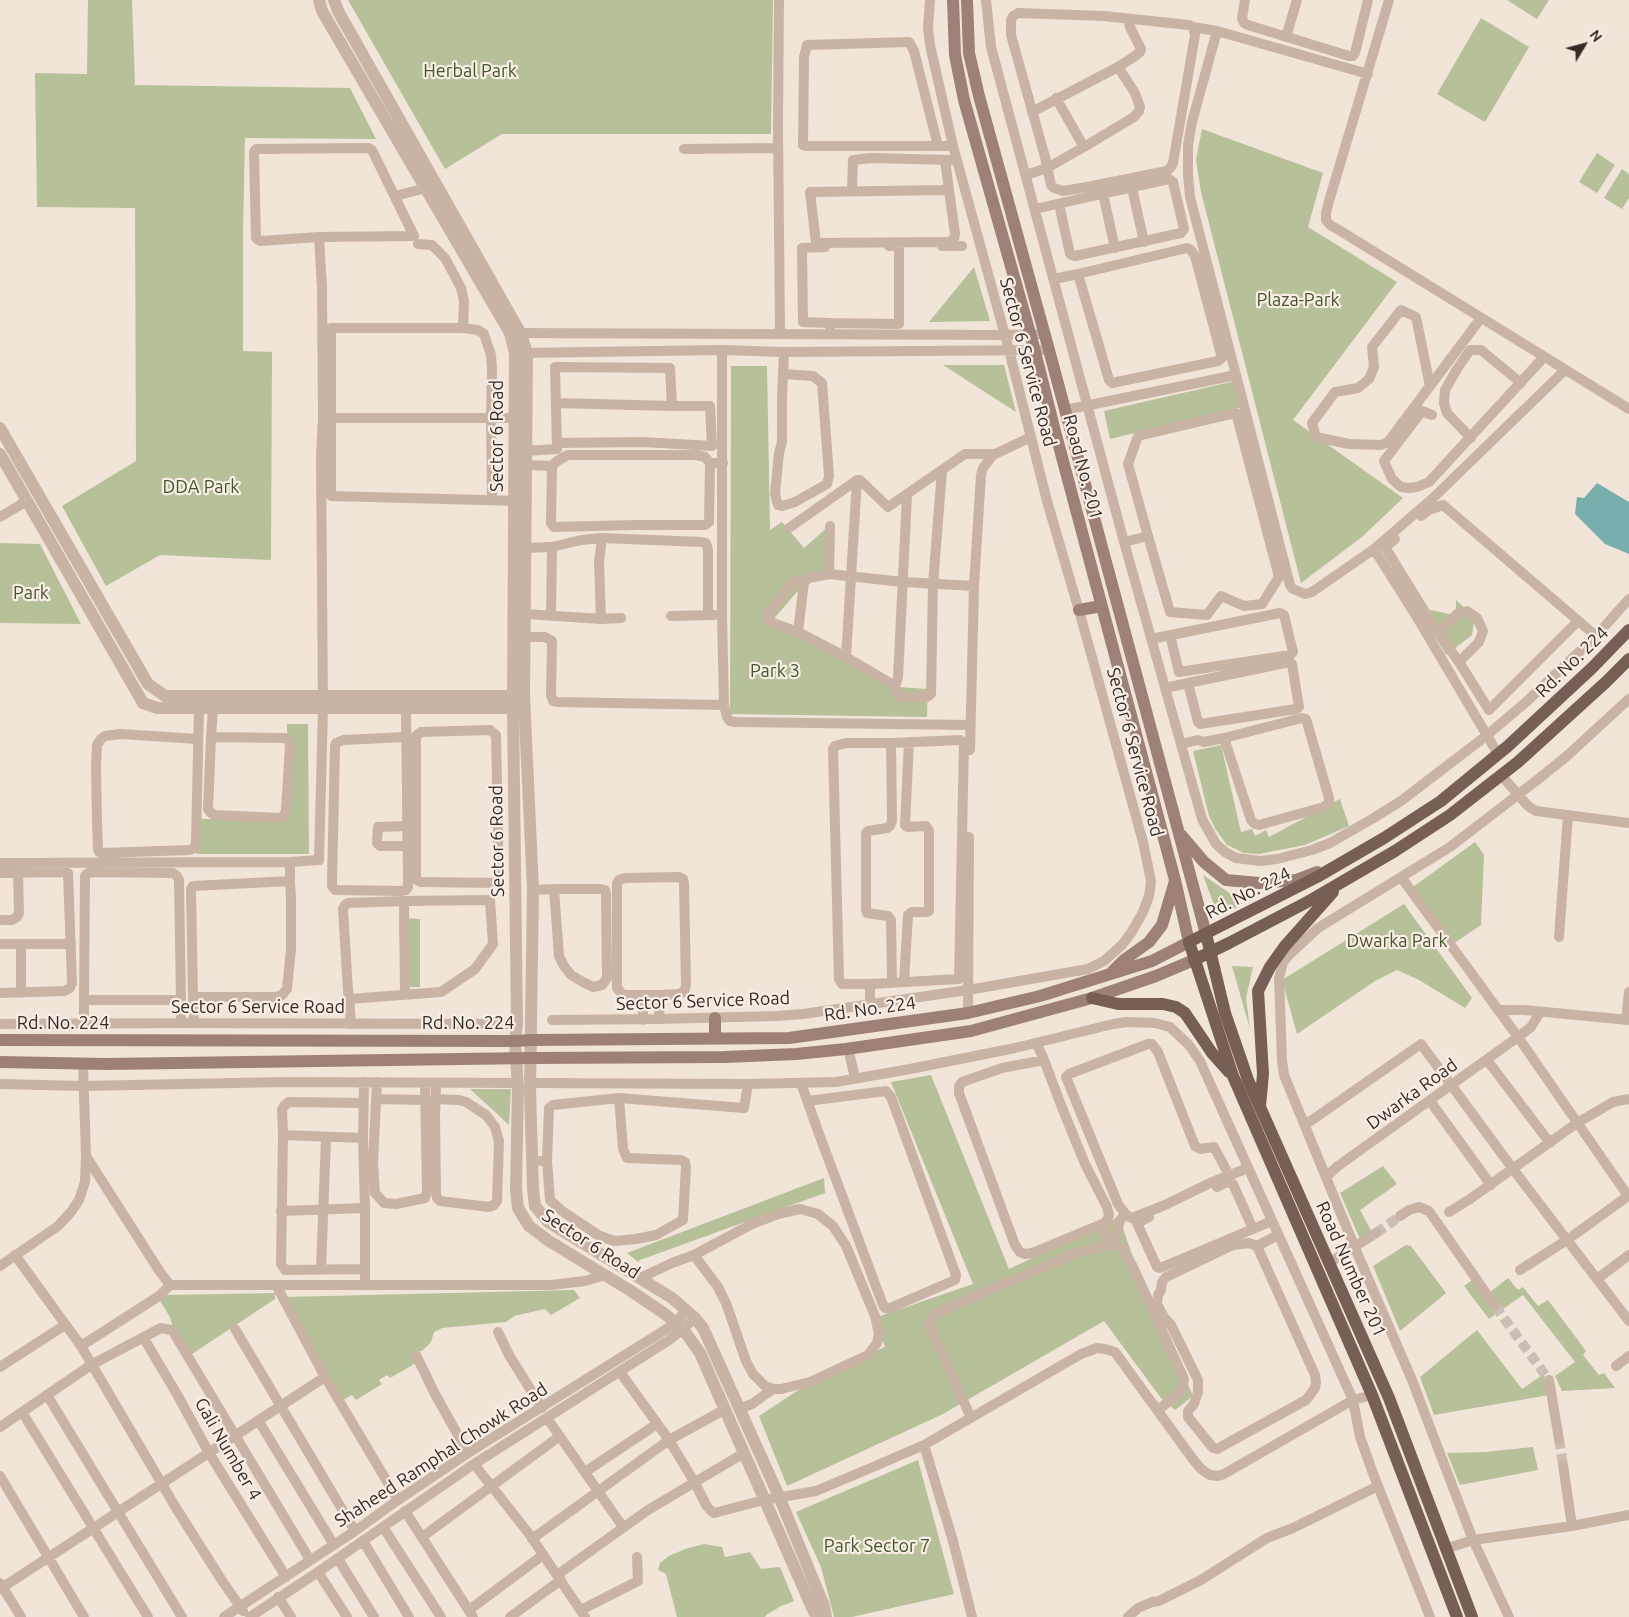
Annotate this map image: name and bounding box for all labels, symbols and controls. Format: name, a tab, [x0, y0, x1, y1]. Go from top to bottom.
north arrow	[1559, 20, 1609, 70]
text: N	[1586, 27, 1606, 45]
park label: Herbal Park	[423, 60, 517, 82]
street label: Sector 6 Service Road	[995, 275, 1061, 449]
park label: Plaza-Park	[1256, 289, 1340, 311]
street label: Sector 6 Road	[486, 380, 508, 492]
street label: Road No. 201	[1059, 412, 1107, 522]
park label: DDA Park	[163, 476, 239, 498]
park label: Park	[13, 582, 49, 604]
street label: Rd. No. 224	[1531, 622, 1613, 702]
park label: Park 3	[750, 660, 800, 682]
street label: Sector 6 Service Road	[1102, 665, 1168, 839]
street label: Sector 6 Road	[485, 785, 509, 897]
street label: Rd. No. 224	[1202, 862, 1294, 924]
park label: Dwarka Park	[1347, 930, 1447, 952]
street label: Sector 6 Service Road	[616, 987, 790, 1015]
street label: Rd. No. 224	[823, 992, 917, 1026]
street label: Sector 6 Service Road	[171, 996, 345, 1018]
street label: Rd. No. 224	[17, 1012, 109, 1034]
street label: Rd. No. 224	[422, 1012, 514, 1034]
street label: Dwarka Road	[1363, 1054, 1461, 1134]
street label: Road Number 201	[1311, 1198, 1391, 1340]
street label: Sector 6 Road	[538, 1204, 644, 1284]
street label: Shaheed Ramphal Chowk Road	[331, 1378, 551, 1532]
street label: Gali Number 4	[190, 1394, 266, 1504]
park label: Park Sector 7	[824, 1535, 930, 1557]

